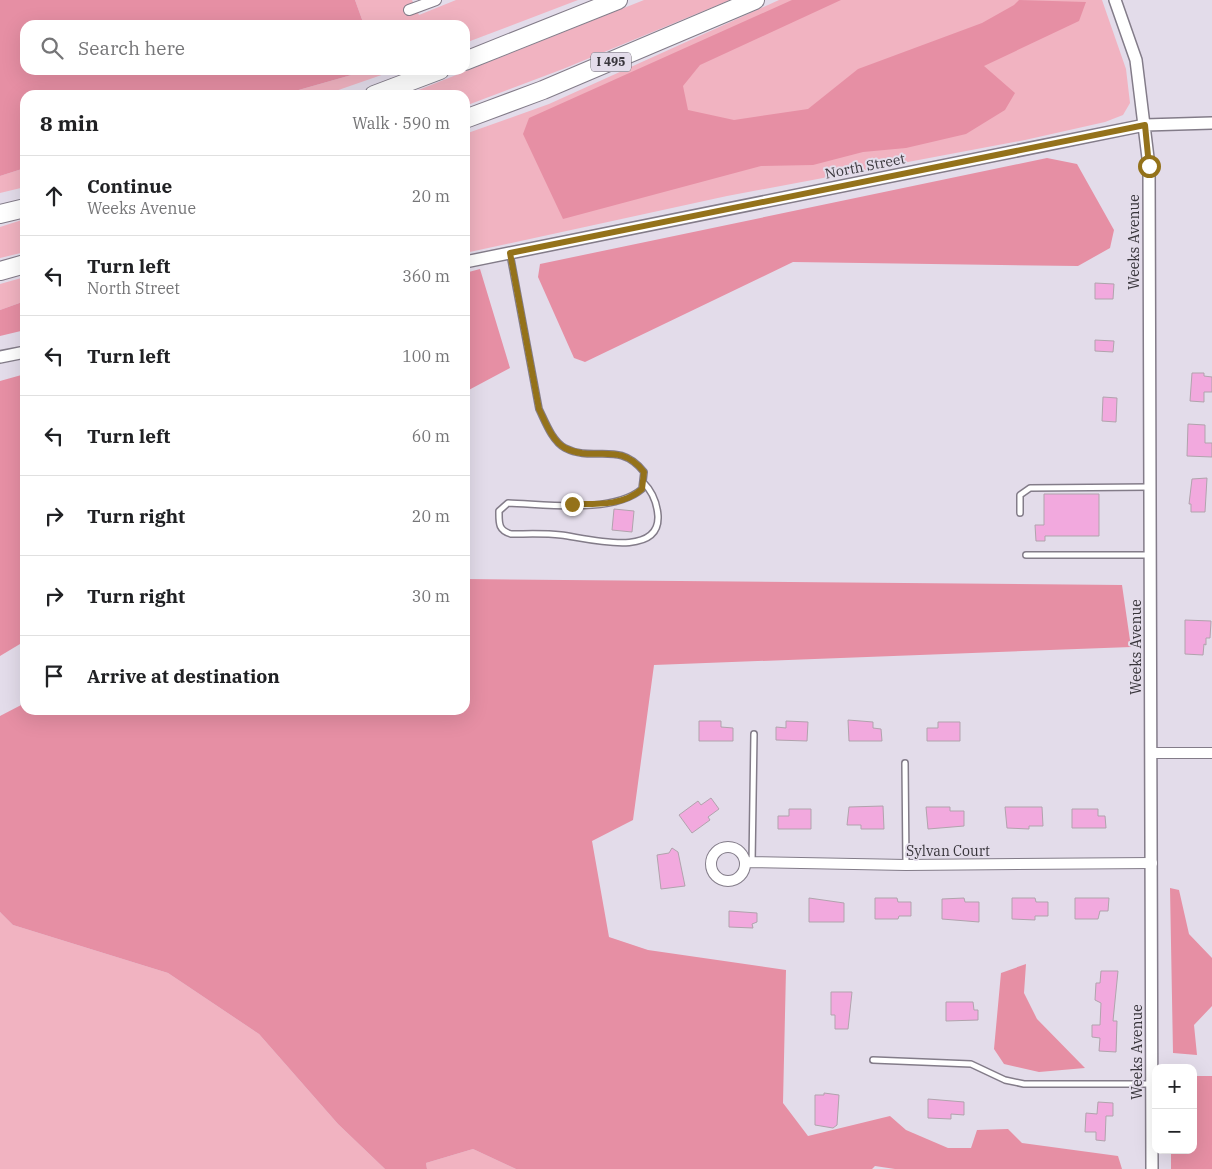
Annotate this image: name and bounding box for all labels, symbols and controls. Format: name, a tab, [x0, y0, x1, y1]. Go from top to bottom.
search box	[20, 20, 470, 75]
icon: search	[38, 34, 66, 62]
text: Search here	[78, 36, 185, 60]
road number: I 495	[591, 52, 631, 72]
text: 8 min	[40, 109, 99, 137]
text: Walk · 590 m	[352, 113, 450, 133]
street label: North Street	[823, 149, 907, 183]
route start	[1138, 155, 1161, 178]
text: Continue	[87, 174, 172, 198]
icon: ahead	[40, 182, 68, 210]
text: 20 m	[412, 186, 450, 206]
street label: Weeks Avenue	[1125, 194, 1143, 290]
text: Weeks Avenue	[87, 198, 196, 218]
text: Turn left	[87, 254, 170, 278]
icon: left	[40, 262, 68, 290]
text: 360 m	[402, 266, 450, 286]
text: North Street	[87, 278, 180, 298]
icon: left	[40, 342, 68, 370]
text: Turn left	[87, 344, 170, 368]
text: 100 m	[402, 346, 450, 366]
icon: left	[40, 422, 68, 450]
text: Turn left	[87, 424, 170, 448]
text: 60 m	[412, 426, 450, 446]
route end	[561, 493, 584, 516]
icon: right	[40, 502, 68, 530]
text: Turn right	[87, 504, 185, 528]
text: 20 m	[412, 506, 450, 526]
icon: right	[40, 582, 68, 610]
text: Turn right	[87, 584, 185, 608]
text: 30 m	[412, 586, 450, 606]
street label: Weeks Avenue	[1127, 599, 1145, 695]
icon: arrive	[40, 662, 68, 690]
text: Arrive at destination	[87, 664, 280, 688]
street label: Sylvan Court	[906, 842, 990, 860]
street label: Weeks Avenue	[1128, 1004, 1146, 1100]
map controls	[1152, 1064, 1197, 1154]
button: +	[1152, 1064, 1197, 1109]
button: −	[1152, 1109, 1197, 1154]

